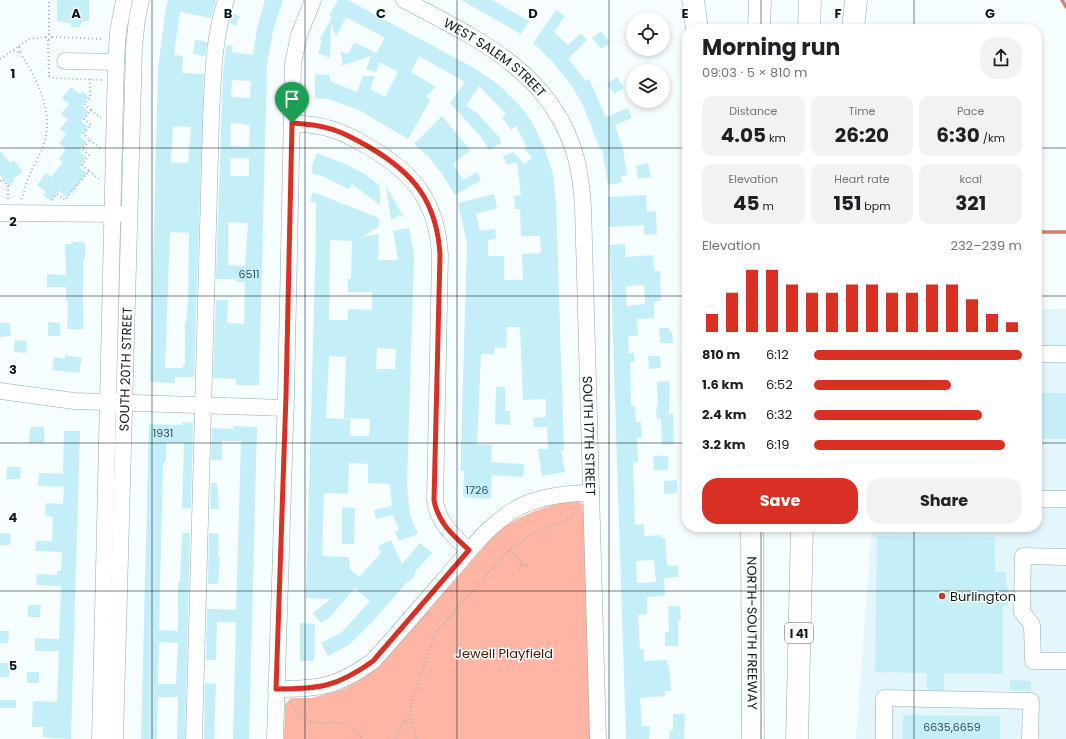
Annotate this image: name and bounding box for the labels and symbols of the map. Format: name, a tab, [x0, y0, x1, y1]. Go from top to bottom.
text: A	[71, 4, 81, 23]
text: B	[224, 4, 233, 23]
text: C	[376, 4, 386, 23]
text: D	[528, 4, 538, 23]
text: E	[681, 4, 689, 23]
text: F	[834, 4, 842, 23]
text: G	[985, 4, 995, 23]
street label: WEST SALEM STREET	[440, 13, 551, 101]
text: 1	[11, 64, 15, 83]
pin	[275, 82, 309, 123]
text: 2	[9, 212, 17, 231]
house number: 6511	[239, 266, 259, 282]
street label: SOUTH 20TH STREET	[114, 307, 136, 432]
text: 3	[9, 360, 17, 379]
street label: SOUTH 17TH STREET	[578, 376, 601, 496]
house number: 1931	[153, 425, 173, 441]
house number: 1726	[466, 482, 488, 498]
text: 4	[9, 508, 18, 527]
street label: NORTH-SOUTH FREEWAY	[743, 556, 762, 710]
place label: Burlington	[950, 587, 1016, 606]
marker: Burlington	[937, 591, 947, 601]
road number: I 41	[785, 623, 813, 643]
park label: Jewell Playfield	[455, 644, 553, 663]
text: 5	[9, 656, 17, 675]
house number: 6635,6659	[923, 719, 981, 735]

